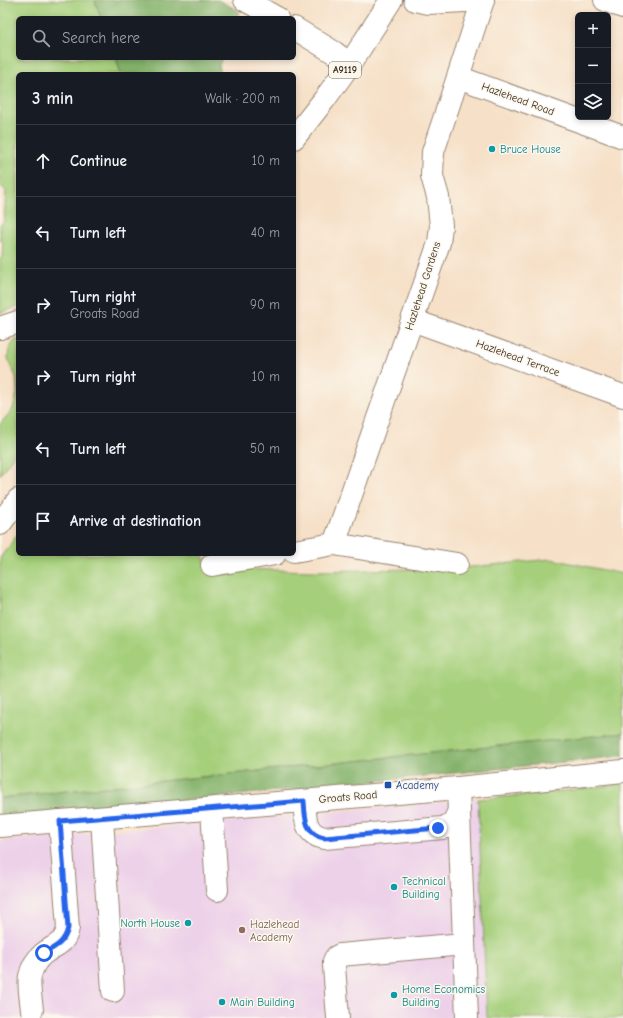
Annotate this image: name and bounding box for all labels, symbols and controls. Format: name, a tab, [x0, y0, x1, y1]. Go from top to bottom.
map controls	[575, 12, 611, 120]
button: +	[575, 12, 611, 48]
search box	[16, 16, 296, 60]
icon: search	[30, 27, 52, 49]
text: Search here	[62, 29, 140, 47]
button: −	[575, 48, 611, 84]
road number: A9119	[329, 62, 361, 78]
street label: Hazlehead Road	[480, 80, 556, 118]
button: layers	[575, 84, 611, 120]
text: 3 min	[32, 89, 73, 108]
text: Walk · 200 m	[205, 91, 280, 106]
place label: Bruce House	[500, 143, 561, 156]
marker: Bruce House	[487, 144, 497, 154]
icon: ahead	[32, 150, 54, 172]
text: Continue	[70, 152, 127, 170]
text: 10 m	[252, 153, 280, 168]
icon: left	[32, 222, 54, 244]
text: Turn left	[70, 224, 126, 242]
text: 40 m	[251, 225, 280, 240]
street label: Hazlehead Gardens	[403, 240, 444, 332]
text: Turn right	[70, 288, 136, 306]
icon: right	[32, 294, 54, 316]
text: 90 m	[250, 297, 280, 312]
text: Groats Road	[70, 306, 139, 321]
street label: Hazlehead Terrace	[474, 337, 562, 379]
icon: right	[32, 366, 54, 388]
text: Turn right	[70, 368, 136, 386]
text: 10 m	[252, 369, 280, 384]
icon: left	[32, 438, 54, 460]
text: Turn left	[70, 440, 126, 458]
text: 50 m	[250, 441, 280, 456]
icon: arrive	[32, 510, 54, 532]
text: Arrive at destination	[70, 512, 201, 530]
place label: Academy	[396, 779, 439, 792]
marker: Academy	[383, 780, 393, 790]
street label: Groats Road	[318, 788, 378, 806]
route end	[429, 819, 447, 837]
place label: Technical Building	[402, 875, 446, 901]
marker: Technical Building	[389, 882, 399, 892]
place label: North House	[120, 917, 180, 930]
marker: North House	[183, 918, 193, 928]
place label: Hazlehead Academy	[250, 918, 299, 944]
marker: Hazlehead Academy	[237, 925, 247, 935]
route start	[35, 944, 53, 962]
place label: Home Economics Building	[402, 983, 486, 1009]
marker: Home Economics Building	[389, 990, 399, 1000]
place label: Main Building	[230, 996, 295, 1009]
marker: Main Building	[217, 997, 227, 1007]

